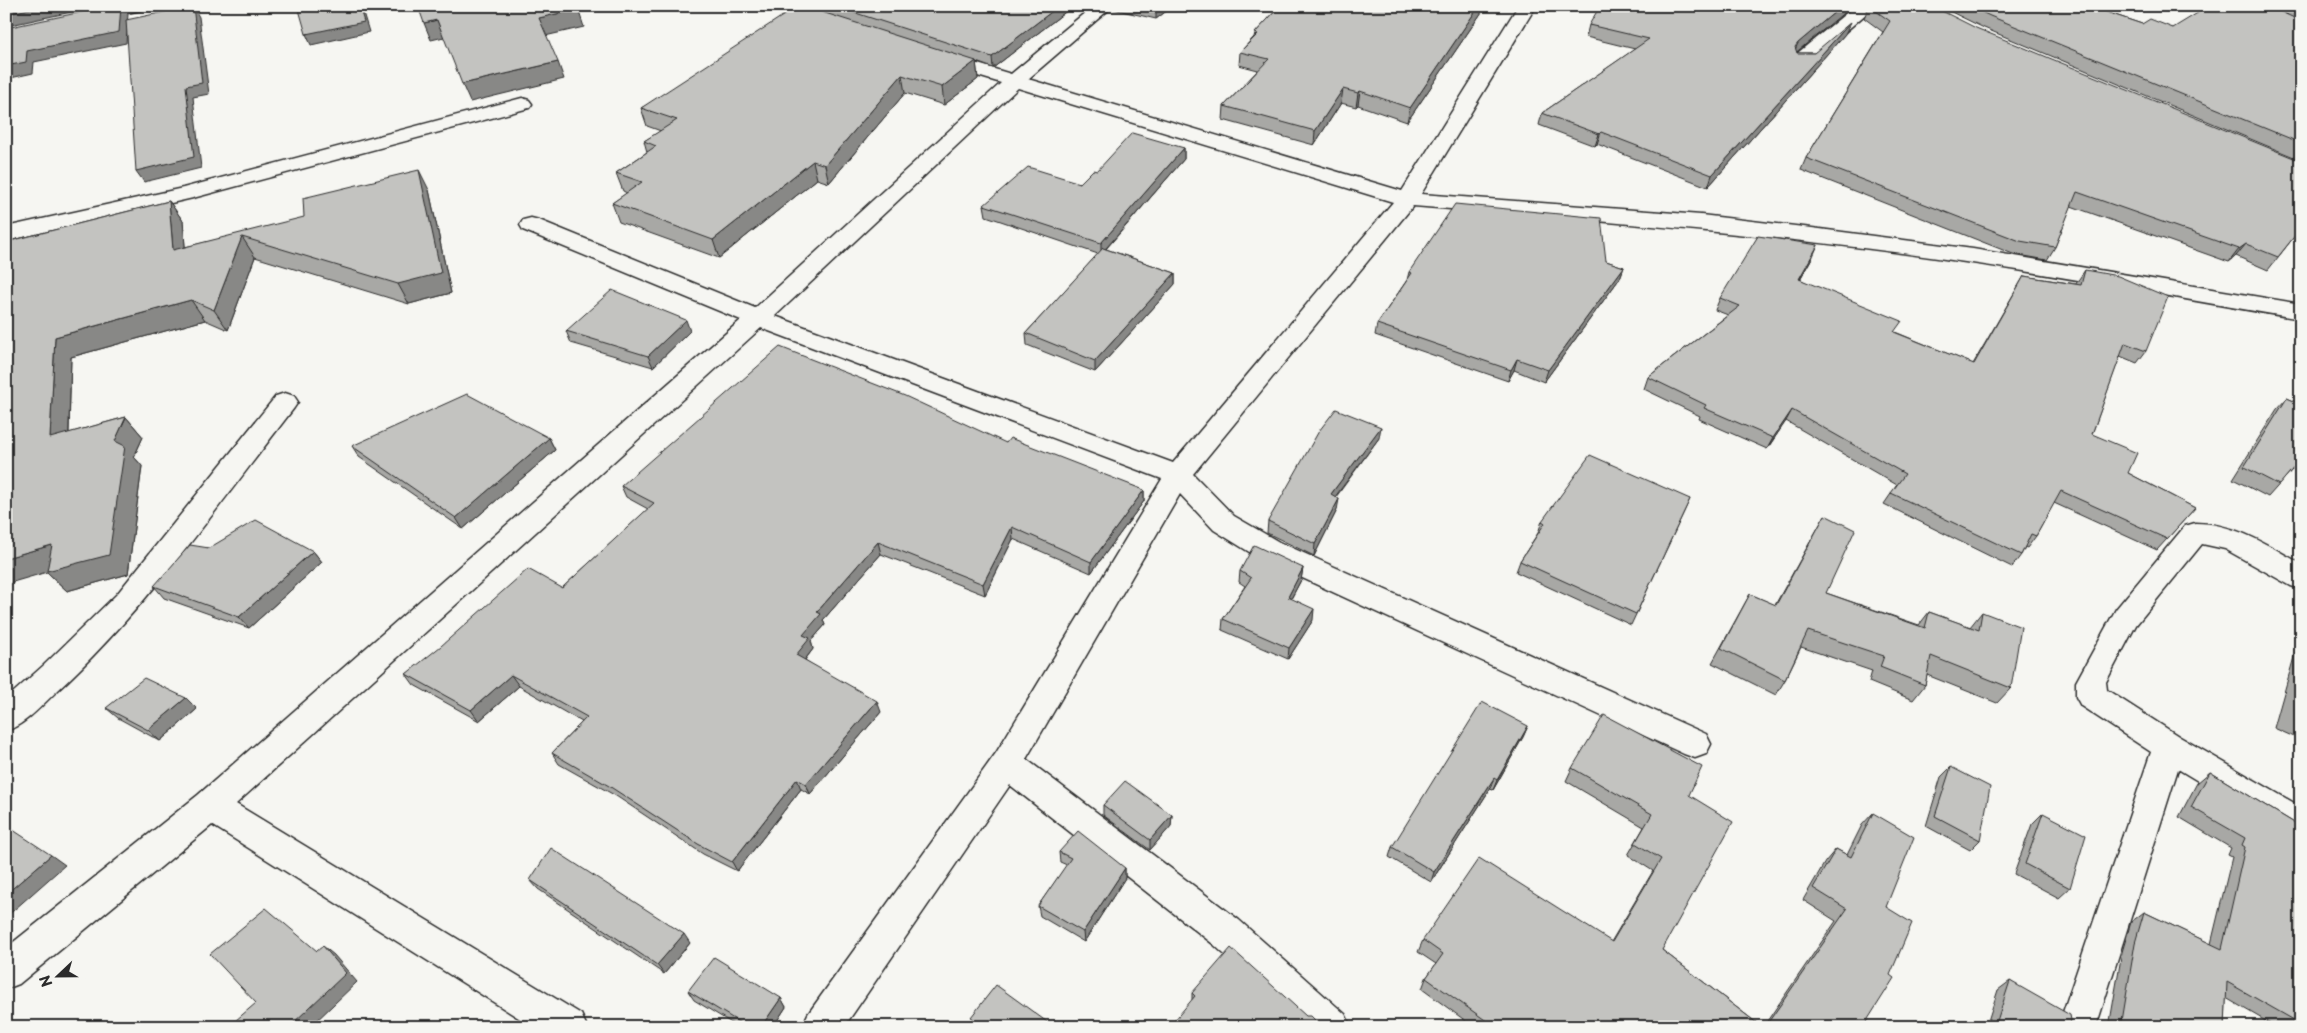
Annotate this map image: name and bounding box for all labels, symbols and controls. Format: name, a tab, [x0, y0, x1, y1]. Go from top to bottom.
north arrow	[32, 950, 82, 1000]
text: N	[34, 972, 57, 990]

